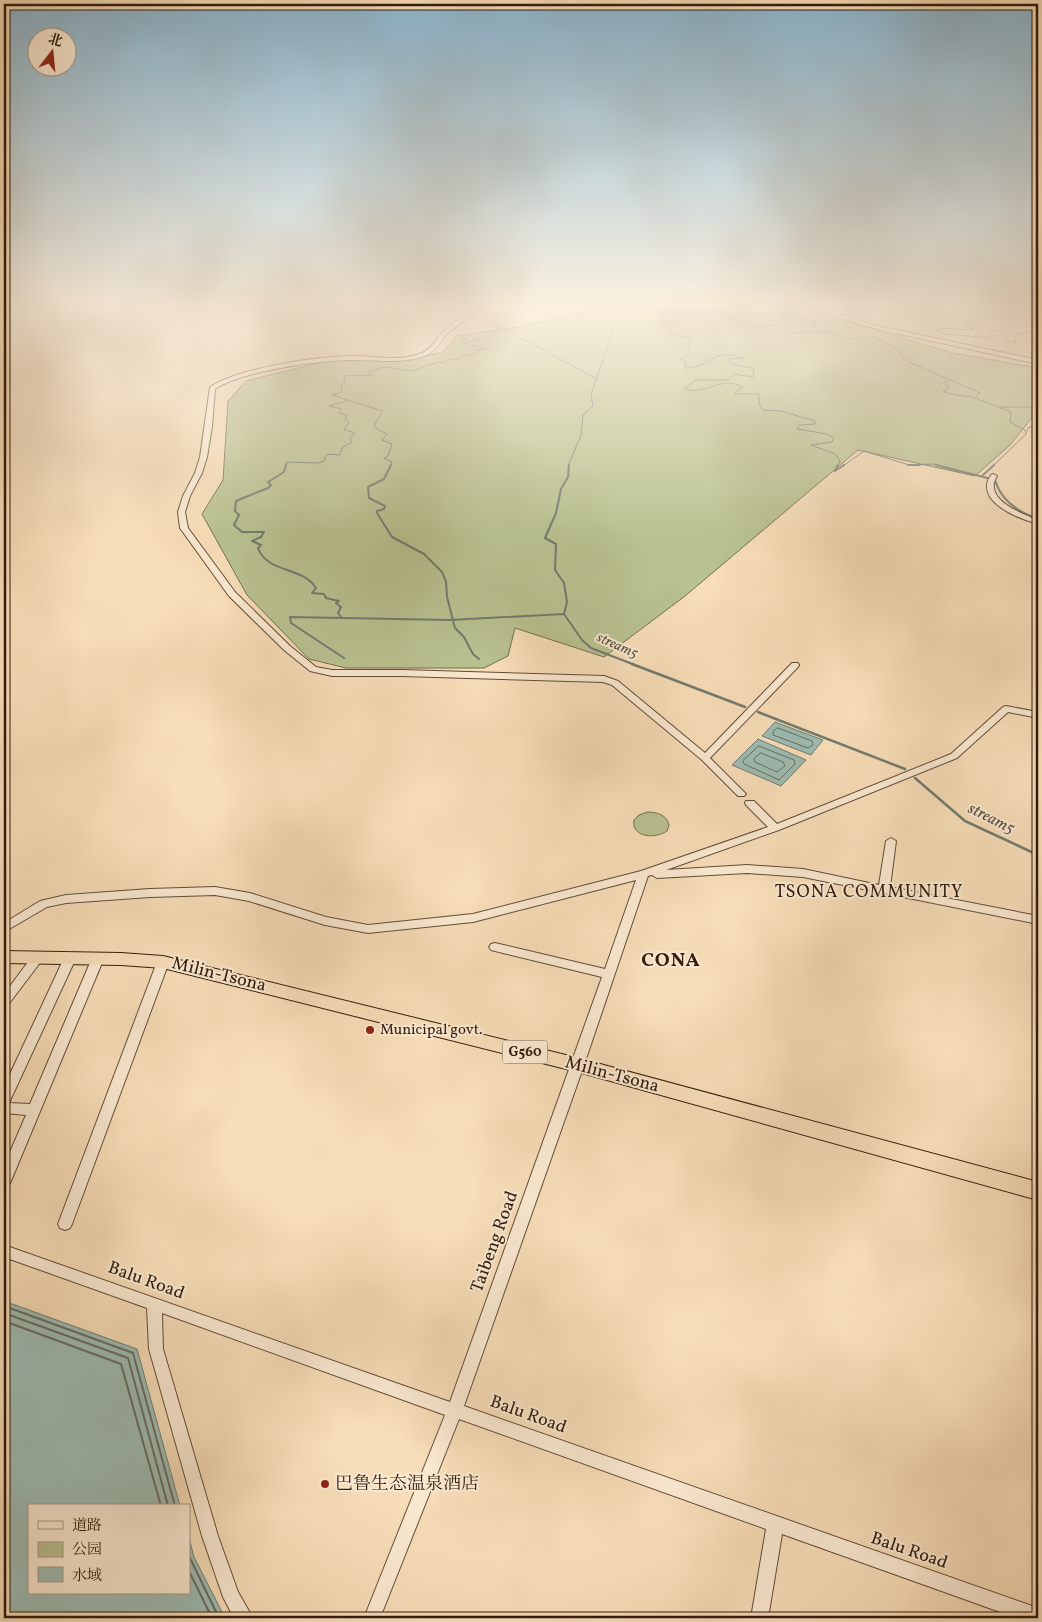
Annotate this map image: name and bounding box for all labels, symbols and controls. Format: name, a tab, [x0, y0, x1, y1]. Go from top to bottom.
north arrow	[28, 28, 78, 78]
text: 北	[46, 30, 65, 52]
water label: stream5	[593, 628, 641, 664]
water label: stream5	[964, 798, 1019, 840]
district label: TSONA COMMUNITY	[775, 880, 963, 905]
district label: CONA	[641, 947, 701, 975]
street label: Milin-Tsona	[169, 951, 269, 999]
place label: Municipal govt.	[380, 1020, 483, 1041]
marker: Municipal govt.	[364, 1024, 376, 1036]
road number: G560	[502, 1040, 548, 1064]
street label: Milin-Tsona	[562, 1050, 662, 1100]
street label: Taibeng Road	[465, 1188, 525, 1296]
street label: Balu Road	[104, 1256, 188, 1306]
street label: Balu Road	[486, 1390, 570, 1440]
place label: 巴鲁生态温泉酒店	[335, 1472, 479, 1497]
marker: 巴鲁生态温泉酒店	[319, 1478, 331, 1490]
legend	[28, 1504, 190, 1594]
text: 道路	[72, 1516, 102, 1537]
street label: Balu Road	[867, 1526, 951, 1576]
text: 公园	[72, 1540, 102, 1561]
text: 水域	[72, 1566, 102, 1587]

